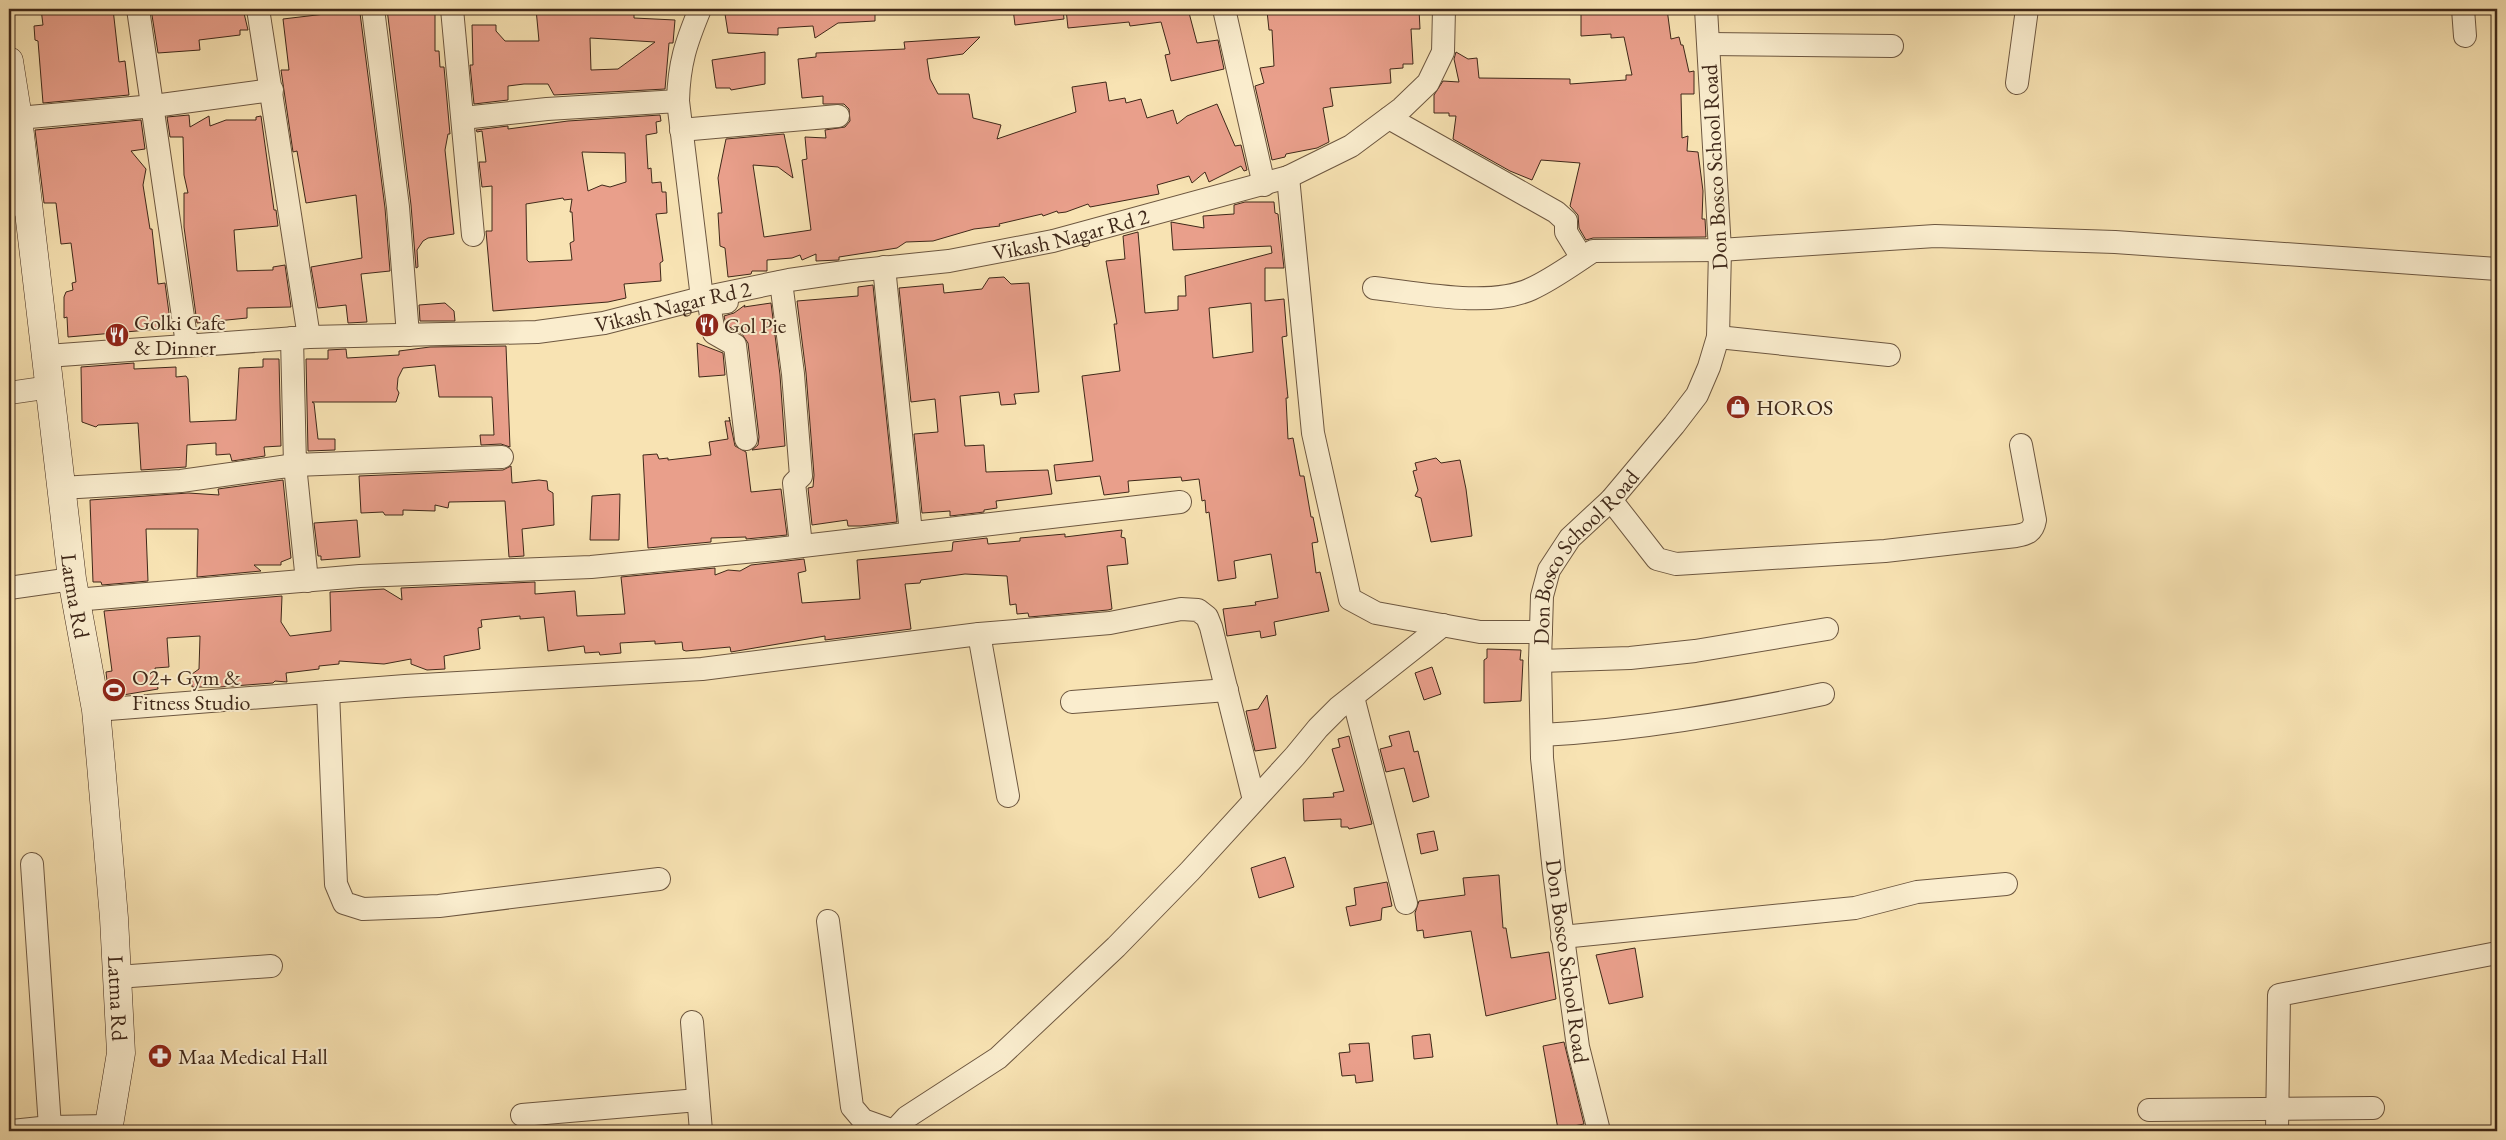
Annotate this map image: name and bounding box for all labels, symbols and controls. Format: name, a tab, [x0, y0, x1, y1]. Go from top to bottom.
street label: Don Bosco School Road	[1695, 63, 1734, 271]
street label: Vikash Nagar Rd 2	[990, 201, 1152, 267]
street label: Vikash Nagar Rd 2	[593, 274, 754, 339]
place label: Golki Cafe & Dinner	[134, 308, 226, 362]
place label: Gol Pie	[724, 311, 787, 340]
restaurant icon: Gol Pie	[694, 312, 720, 338]
restaurant icon: Golki Cafe & Dinner	[104, 322, 130, 348]
place label: HOROS	[1756, 393, 1833, 422]
shop icon: HOROS	[1725, 394, 1751, 420]
street label: Don Bosco School Road	[1527, 463, 1646, 645]
street label: Latma Rd	[54, 552, 97, 642]
place label: O2+ Gym & Fitness Studio	[132, 663, 251, 717]
sports icon: O2+ Gym & Fitness Studio	[101, 677, 127, 703]
street label: Don Bosco School Road	[1539, 857, 1596, 1066]
street label: Latma Rd	[101, 955, 134, 1043]
place label: Maa Medical Hall	[178, 1042, 328, 1071]
pharmacy icon: Maa Medical Hall	[147, 1043, 173, 1069]

